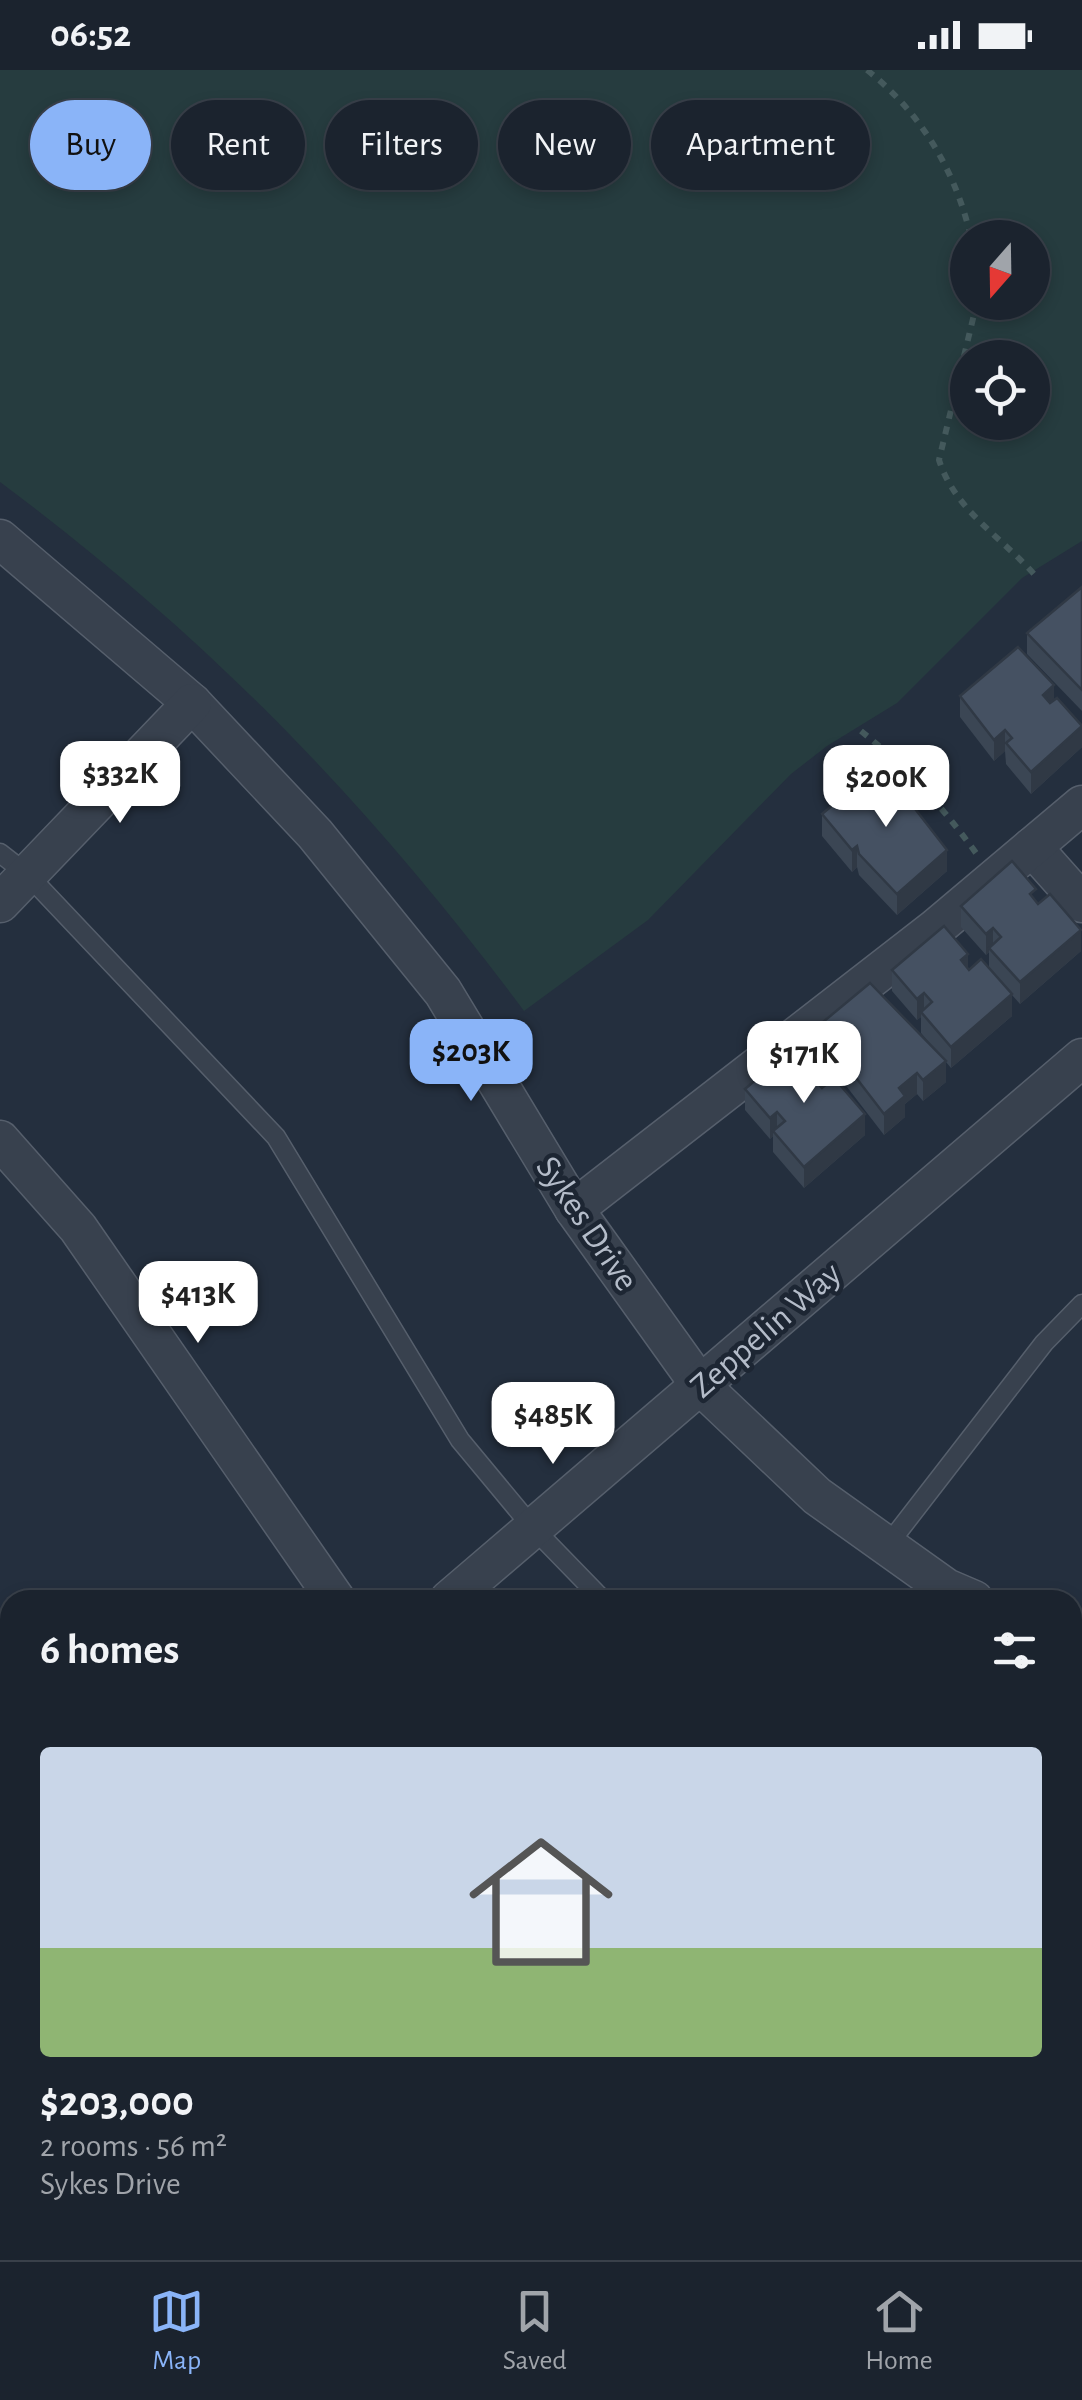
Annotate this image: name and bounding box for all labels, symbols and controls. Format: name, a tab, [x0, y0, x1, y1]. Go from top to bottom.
text: 06:52	[50, 16, 131, 54]
chip: Buy	[30, 100, 151, 190]
chip: Rent	[171, 100, 305, 190]
chip: Filters	[325, 100, 478, 190]
chip: New	[498, 100, 631, 190]
chip: Apartment	[651, 100, 870, 190]
north arrow	[950, 220, 1050, 320]
map controls	[950, 220, 1050, 440]
button: locate	[950, 340, 1050, 440]
pin: $332K	[50, 741, 190, 826]
pin: $200K	[816, 745, 956, 830]
text: $332K	[82, 757, 158, 789]
text: $200K	[845, 761, 927, 793]
pin: $203K	[401, 1019, 541, 1104]
pin: $171K	[734, 1021, 874, 1106]
text: $203K	[432, 1035, 510, 1067]
text: $171K	[769, 1037, 839, 1069]
street label: Sykes Drive	[529, 1150, 644, 1297]
street label: Zeppelin Way	[684, 1256, 848, 1404]
pin: $413K	[128, 1261, 268, 1346]
text: $413K	[161, 1277, 235, 1309]
pin: $485K	[483, 1382, 623, 1467]
text: $485K	[514, 1398, 592, 1430]
icon: filters	[987, 1623, 1042, 1678]
text: 6 homes	[40, 1629, 179, 1671]
icon: home	[451, 1812, 631, 1992]
text: $203,000	[40, 2081, 194, 2123]
text: 2 rooms · 56 m²	[40, 2130, 227, 2162]
text: Sykes Drive	[40, 2168, 181, 2200]
tab: Map	[149, 2284, 204, 2378]
tab: Saved	[503, 2284, 567, 2378]
tab: Home	[865, 2284, 933, 2378]

